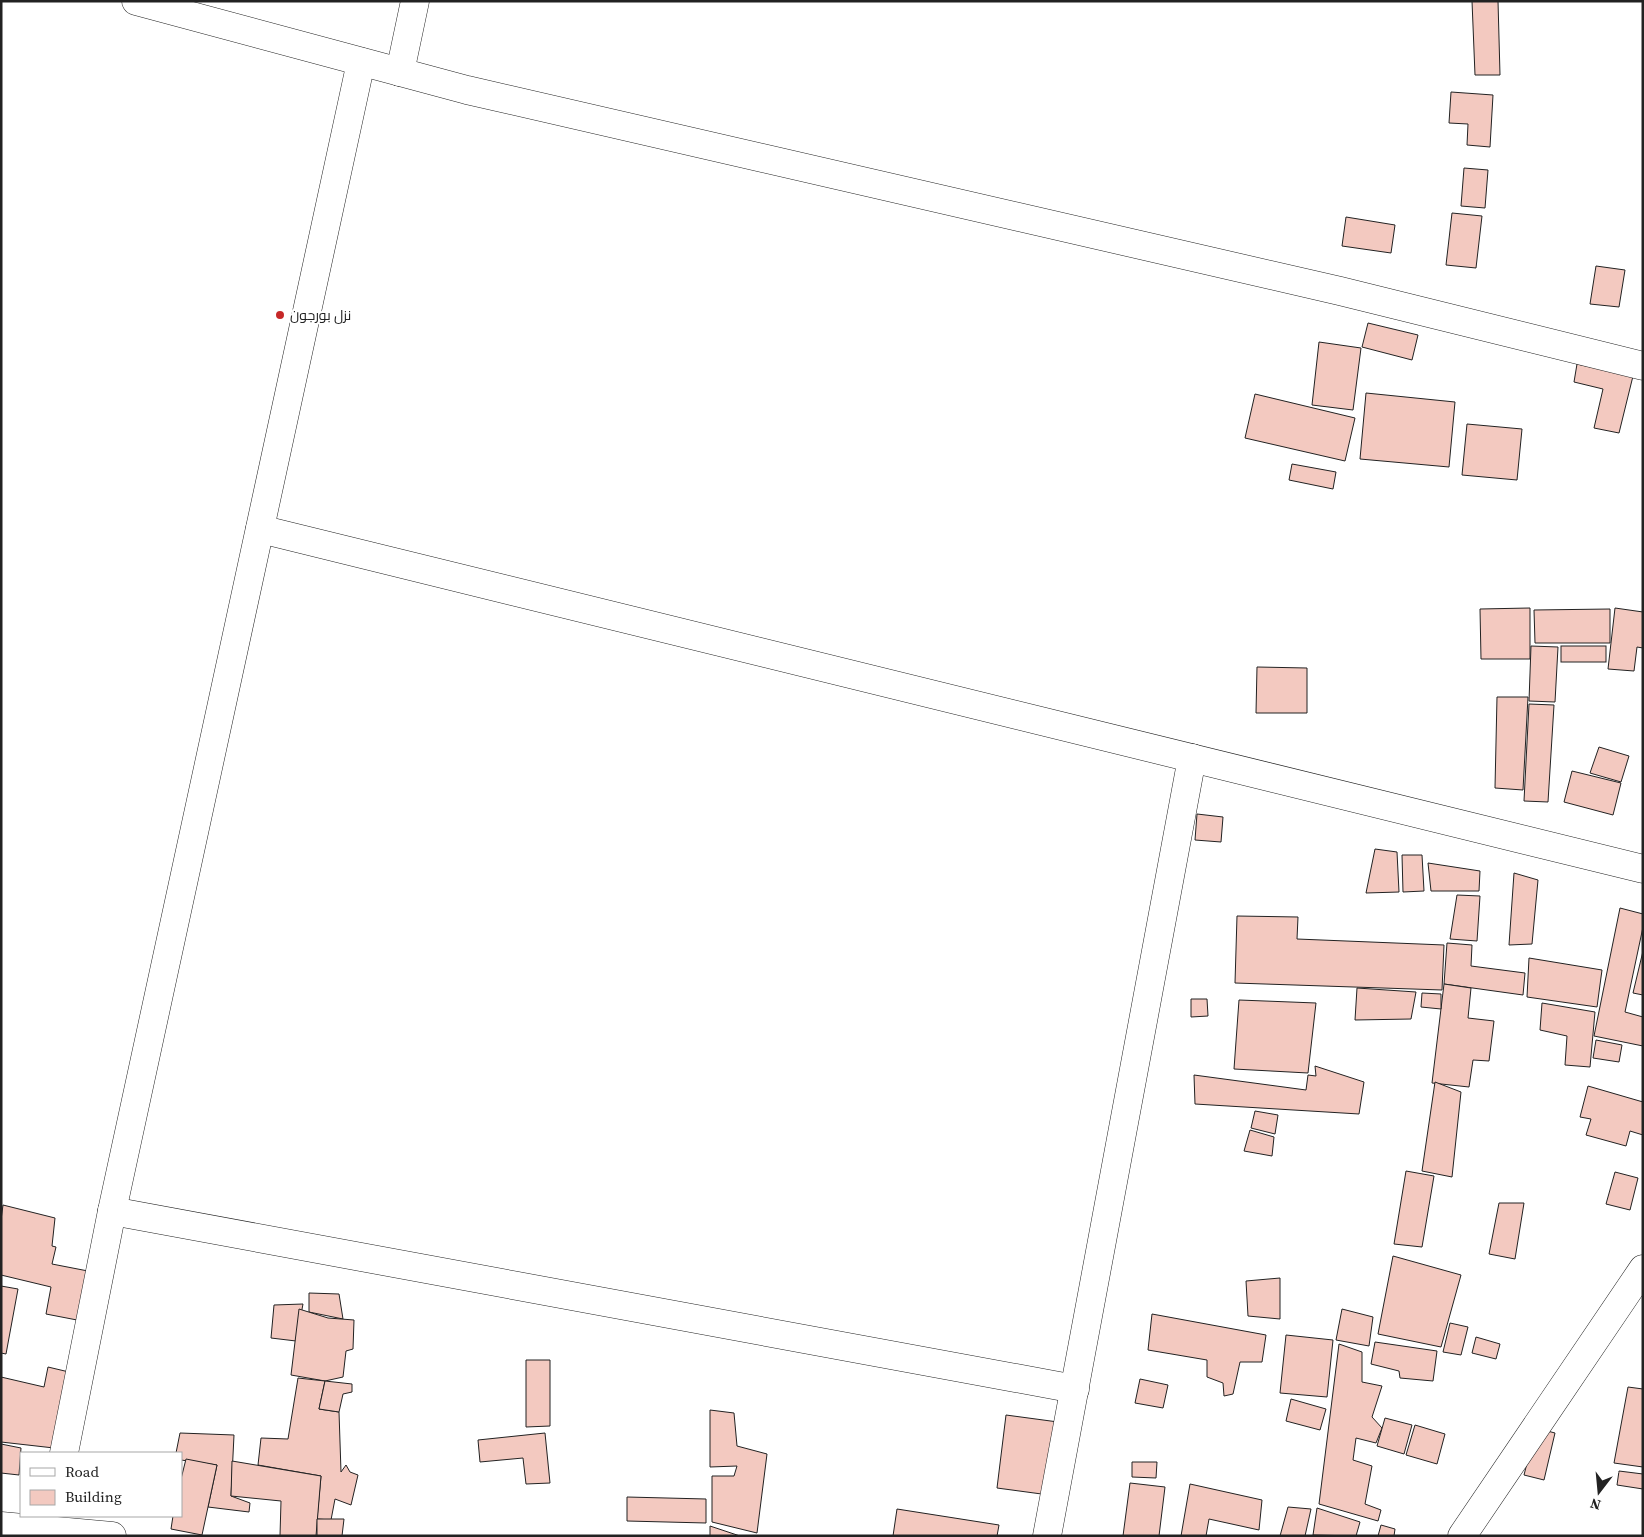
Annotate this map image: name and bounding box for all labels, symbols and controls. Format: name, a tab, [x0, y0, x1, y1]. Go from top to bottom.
place label: نزل بورجون	[290, 305, 351, 325]
marker: نزل بورجون	[274, 309, 286, 321]
legend	[20, 1452, 182, 1517]
text: Road	[65, 1461, 99, 1482]
north arrow	[1574, 1467, 1624, 1517]
text: Building	[65, 1486, 122, 1507]
text: N	[1588, 1493, 1603, 1516]

